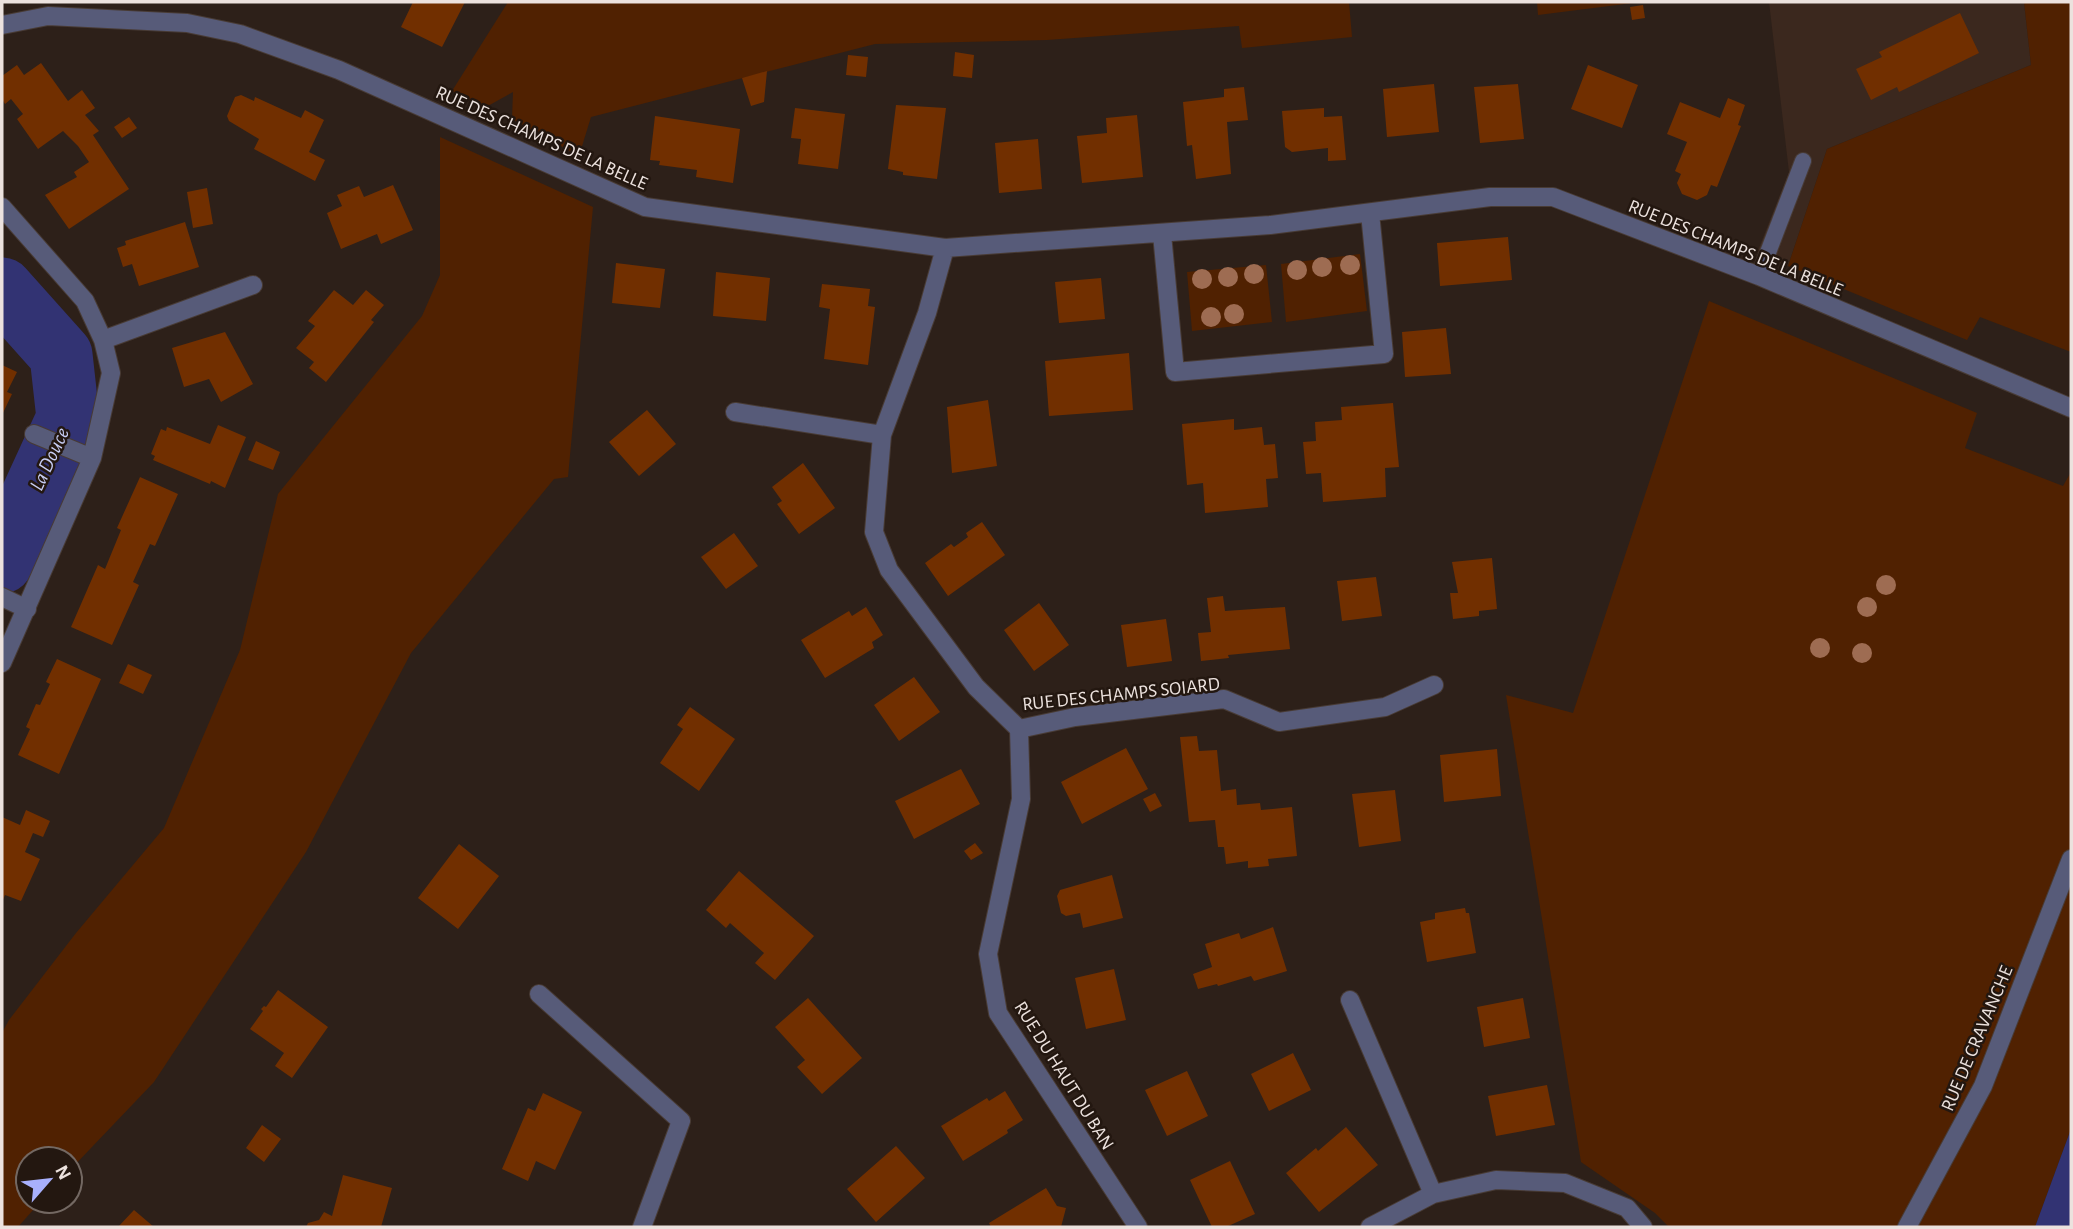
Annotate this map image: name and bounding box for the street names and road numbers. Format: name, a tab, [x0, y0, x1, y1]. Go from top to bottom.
street label: RUE DES CHAMPS DE LA BELLE	[433, 83, 650, 194]
street label: RUE DES CHAMPS DE LA BELLE	[1625, 197, 1845, 300]
street label: RUE DES CHAMPS SOIARD	[1021, 675, 1221, 714]
street label: RUE DE CRAVANCHE	[1938, 963, 2017, 1114]
street label: RUE DU HAUT DU BAN	[1010, 998, 1117, 1153]

